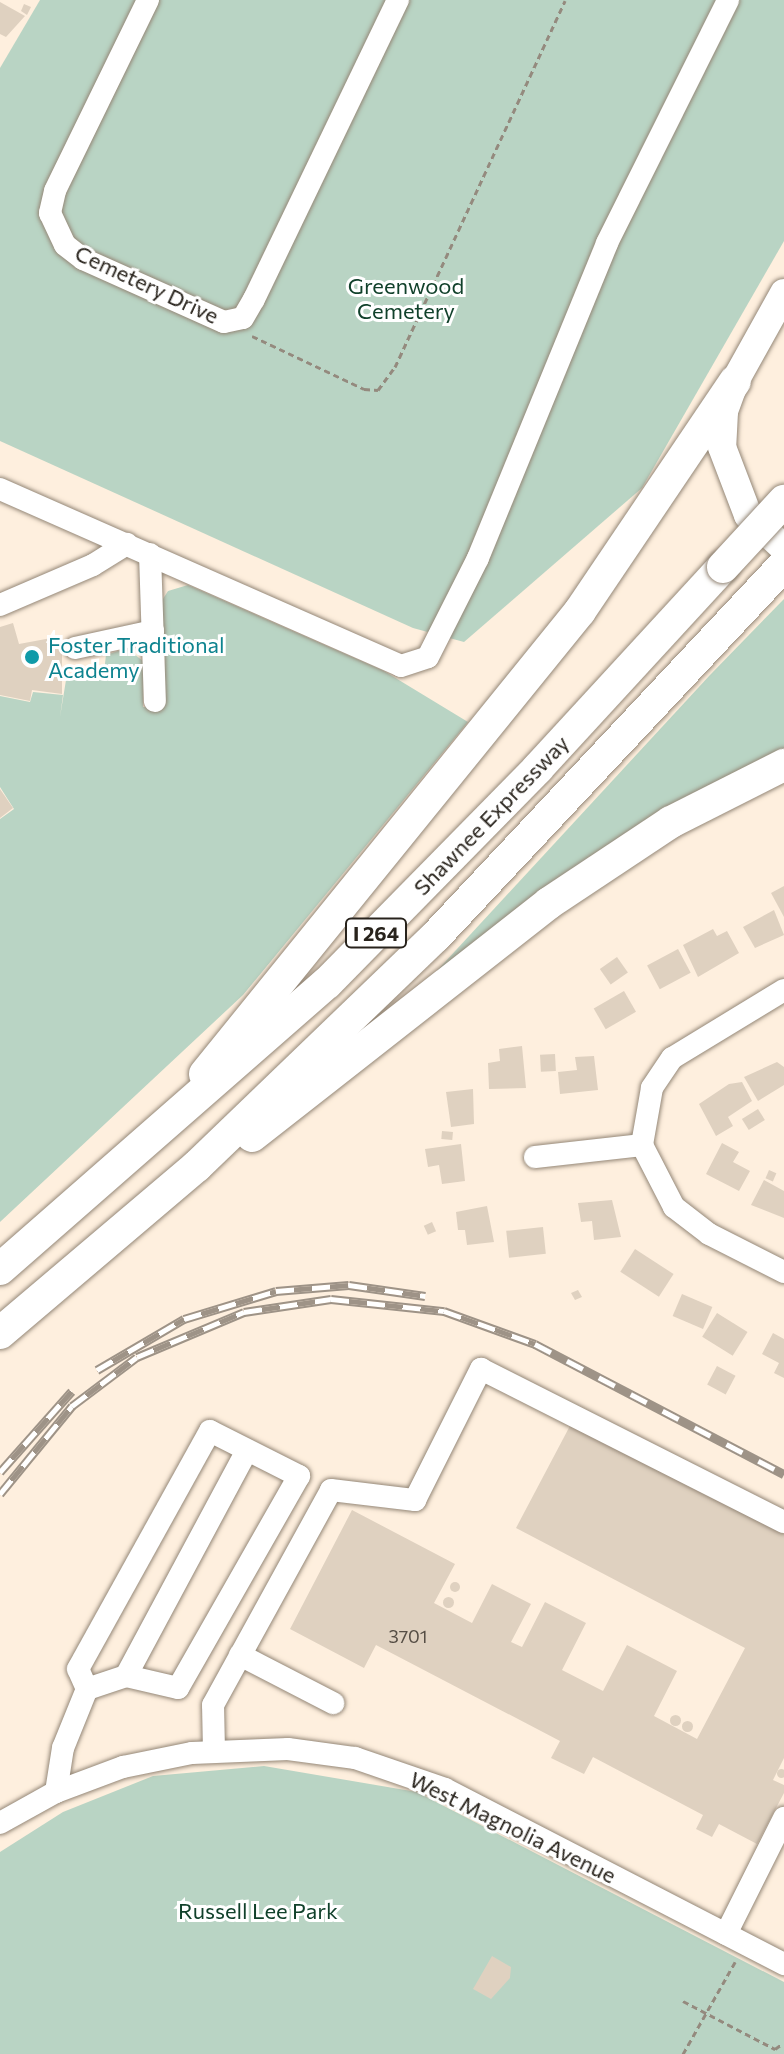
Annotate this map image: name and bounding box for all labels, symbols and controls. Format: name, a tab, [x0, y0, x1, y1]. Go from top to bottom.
street label: Cemetery Drive	[71, 239, 223, 329]
park label: Greenwood Cemetery	[348, 272, 464, 324]
place label: Foster Traditional Academy	[48, 631, 225, 682]
marker: Foster Traditional Academy	[23, 648, 41, 666]
street label: Shawnee Expressway	[408, 730, 574, 900]
road number: I 264	[344, 917, 408, 949]
house number: 3701	[388, 1625, 428, 1647]
street label: West Magnolia Avenue	[406, 1766, 620, 1888]
park label: Russell Lee Park	[178, 1898, 338, 1924]

